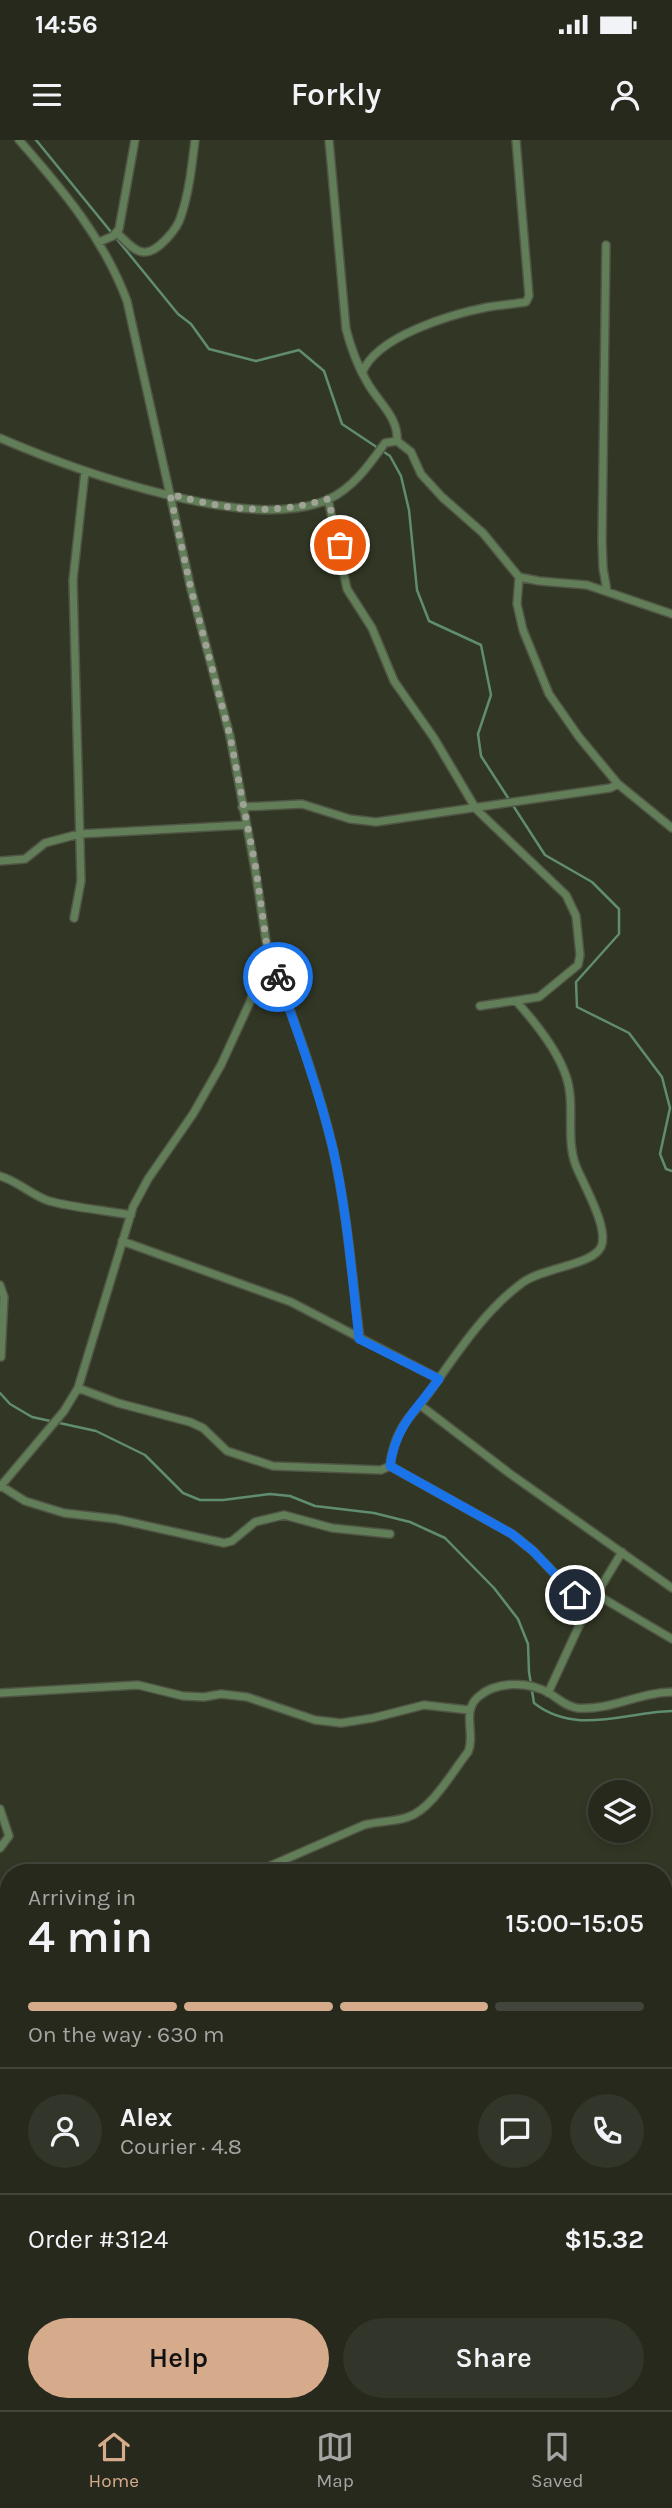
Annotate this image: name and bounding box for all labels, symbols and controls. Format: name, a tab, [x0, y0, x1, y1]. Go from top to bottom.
text: 14:56	[35, 9, 98, 40]
icon: menu	[28, 76, 66, 114]
text: Forkly	[291, 76, 381, 113]
icon: person	[606, 76, 644, 114]
pin	[310, 515, 370, 575]
icon: bag	[321, 526, 359, 564]
courier	[243, 942, 313, 1012]
icon: bike	[259, 958, 297, 996]
pin	[545, 1565, 605, 1625]
icon: home	[556, 1576, 594, 1614]
map controls	[588, 1780, 651, 1843]
button: layers	[588, 1780, 651, 1843]
text: Arriving in	[28, 1884, 136, 1911]
text: 15:00–15:05	[506, 1908, 644, 1939]
text: 4 min	[28, 1910, 153, 1964]
text: On the way · 630 m	[28, 2021, 224, 2048]
button: person	[28, 2094, 102, 2168]
button: chat	[478, 2094, 552, 2168]
button: phone	[570, 2094, 644, 2168]
text: Alex	[120, 2102, 172, 2133]
text: Courier · 4.8	[120, 2133, 242, 2160]
text: Order #3124	[28, 2224, 168, 2255]
text: $15.32	[564, 2224, 644, 2255]
button: Help	[28, 2318, 329, 2398]
button: Share	[343, 2318, 644, 2398]
tab: Home	[88, 2428, 139, 2492]
tab: Map	[316, 2428, 354, 2492]
tab: Saved	[531, 2428, 584, 2492]

